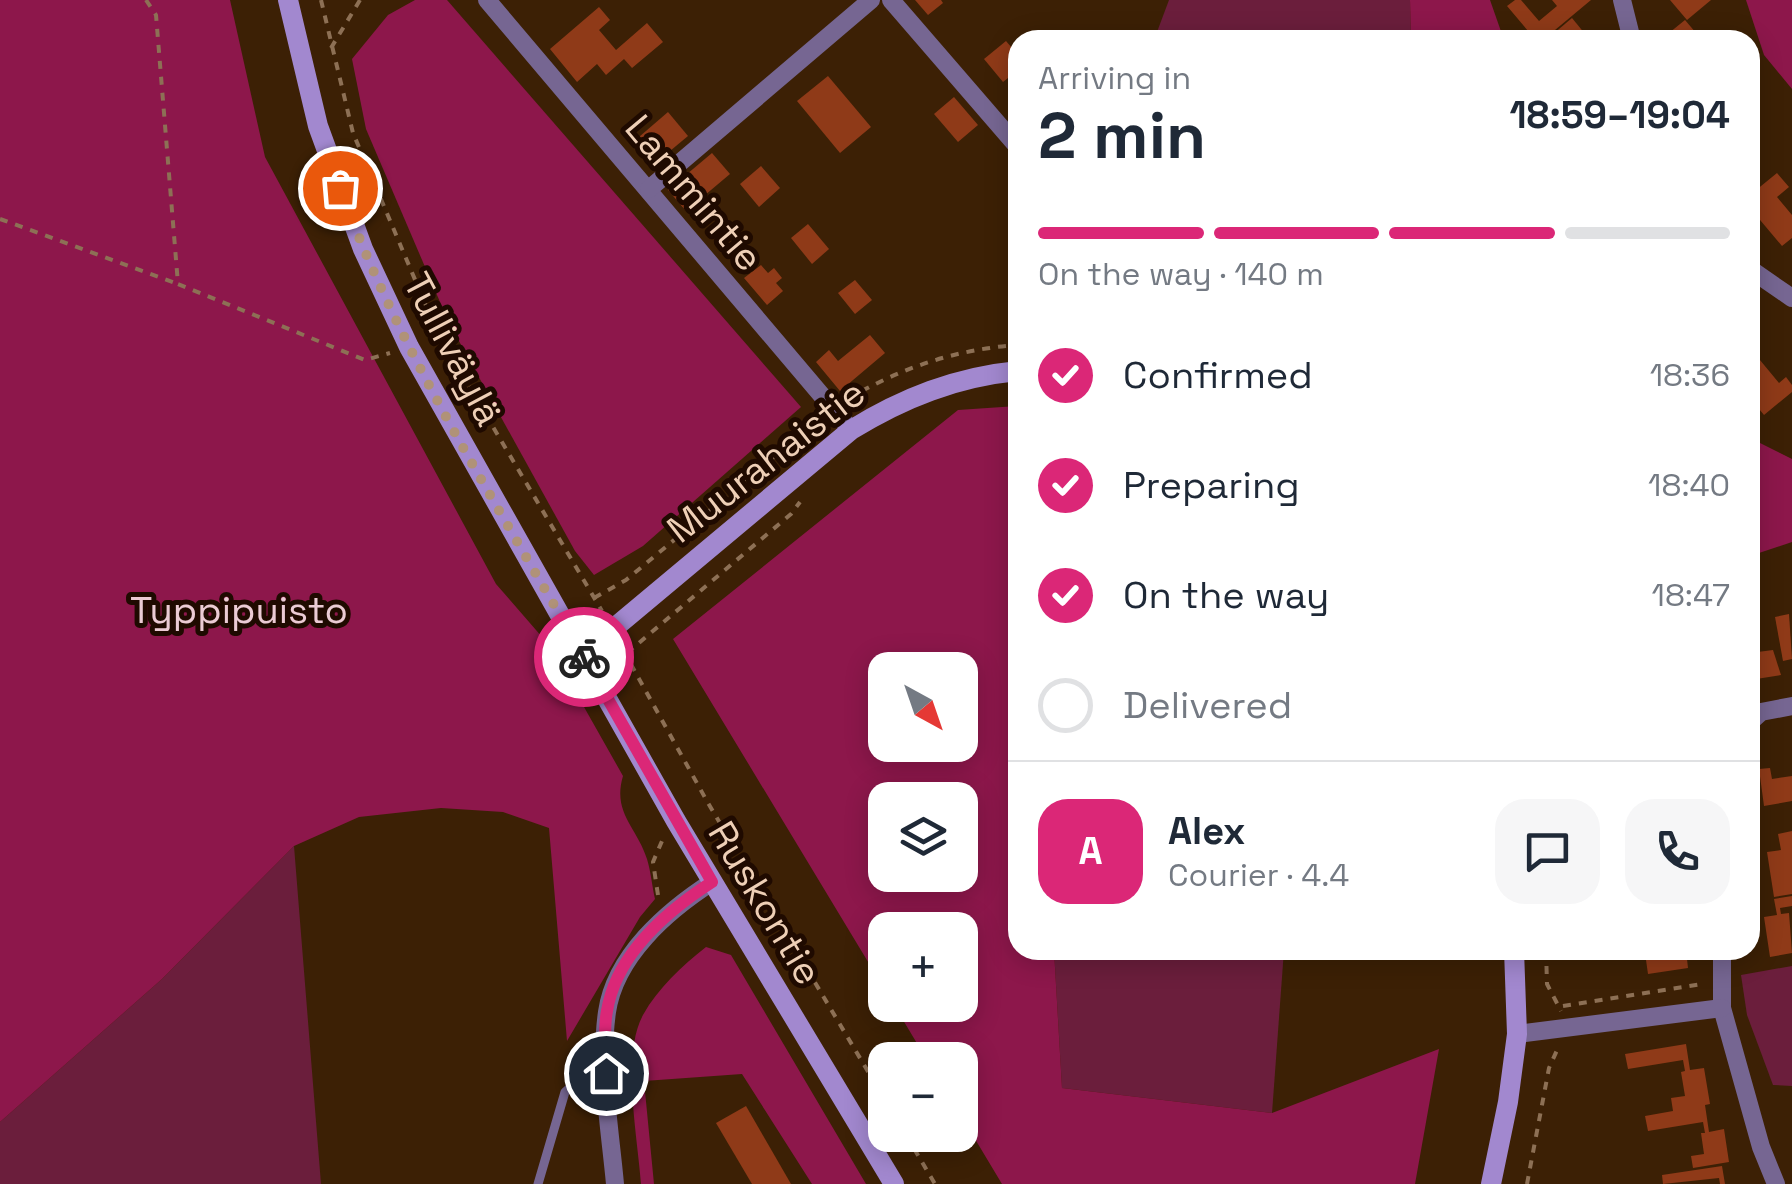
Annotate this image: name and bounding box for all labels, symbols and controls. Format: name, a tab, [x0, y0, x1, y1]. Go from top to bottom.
text: Arriving in	[1038, 58, 1191, 98]
text: 18:59–19:04	[1509, 91, 1730, 139]
text: 2 min	[1038, 94, 1206, 177]
street label: Lammintie	[615, 105, 773, 281]
pin	[298, 146, 383, 231]
icon: bag	[313, 161, 368, 216]
text: On the way · 140 m	[1038, 254, 1324, 294]
street label: Tulliväylä	[393, 264, 513, 434]
icon: check	[1038, 348, 1093, 403]
text: Confirmed	[1123, 351, 1313, 399]
text: 18:36	[1650, 355, 1730, 395]
street label: Muurahaistie	[657, 369, 875, 553]
icon: check	[1038, 458, 1093, 513]
text: Preparing	[1123, 461, 1300, 509]
text: 18:40	[1648, 465, 1730, 505]
icon: check	[1038, 568, 1093, 623]
text: On the way	[1123, 571, 1329, 619]
text: 18:47	[1652, 575, 1730, 615]
park label: Typpipuisto	[130, 586, 348, 634]
courier	[534, 607, 634, 707]
icon: bike	[557, 630, 612, 685]
north arrow	[868, 652, 978, 762]
map controls	[868, 652, 978, 1152]
text: Delivered	[1123, 681, 1292, 729]
button: layers	[868, 782, 978, 892]
button: chat	[1495, 799, 1600, 904]
button: phone	[1625, 799, 1730, 904]
text: Alex	[1168, 807, 1245, 855]
street label: Ruskontie	[697, 813, 833, 993]
text: A	[1078, 827, 1103, 875]
text: Courier · 4.4	[1168, 855, 1349, 895]
button: +	[868, 912, 978, 1022]
pin	[564, 1031, 649, 1116]
button: −	[868, 1042, 978, 1152]
icon: home	[579, 1046, 634, 1101]

